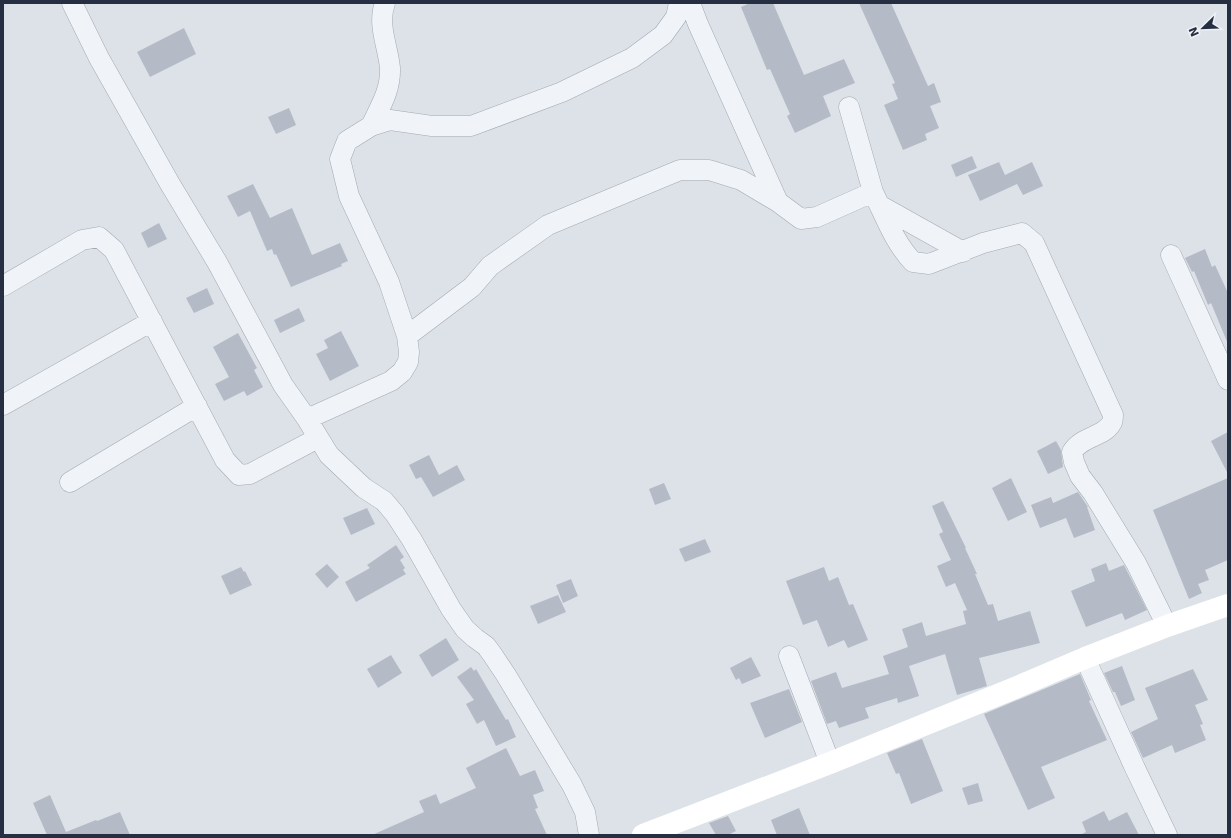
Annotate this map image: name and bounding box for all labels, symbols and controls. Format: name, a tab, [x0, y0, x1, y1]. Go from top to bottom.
north arrow	[1183, 8, 1223, 48]
text: N	[1186, 25, 1202, 38]

